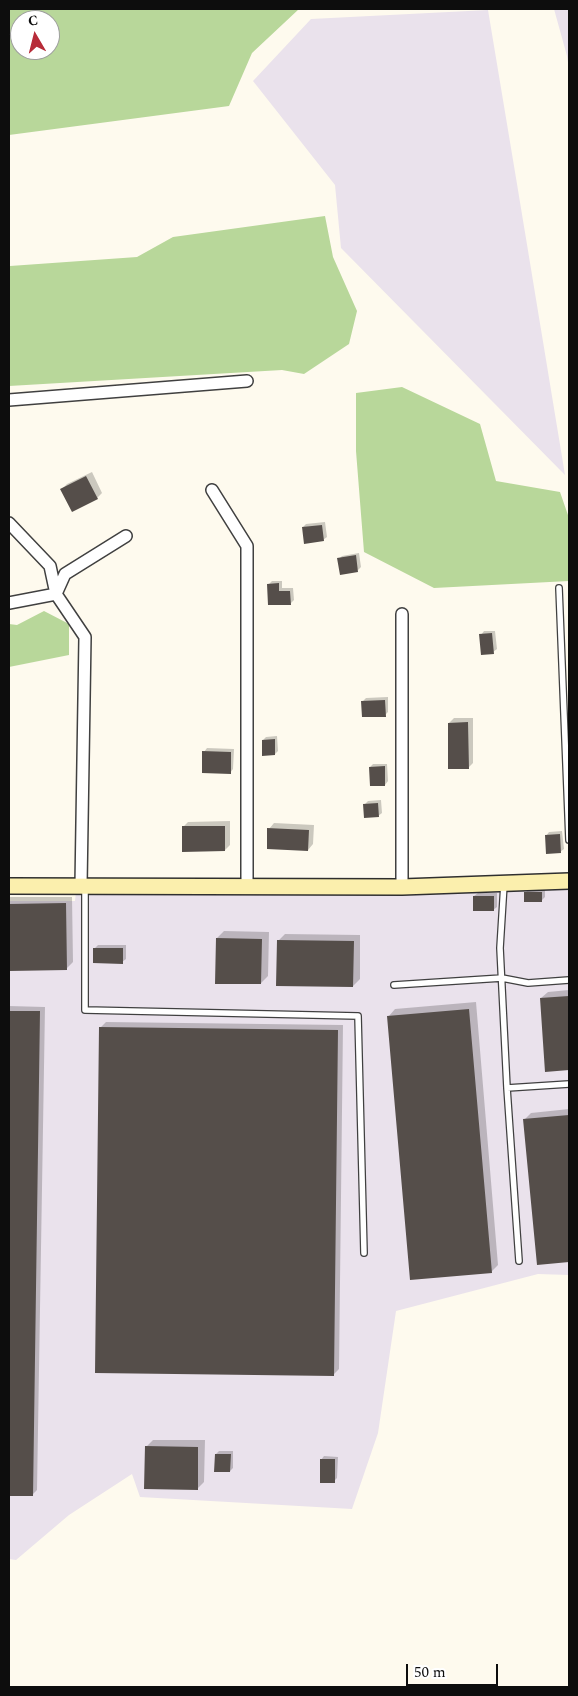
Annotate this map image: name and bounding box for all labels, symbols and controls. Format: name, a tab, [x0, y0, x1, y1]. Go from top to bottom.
north arrow	[10, 10, 60, 60]
text: С	[27, 10, 39, 32]
scale bar	[408, 1654, 500, 1686]
text: 50 m	[414, 1661, 446, 1684]

